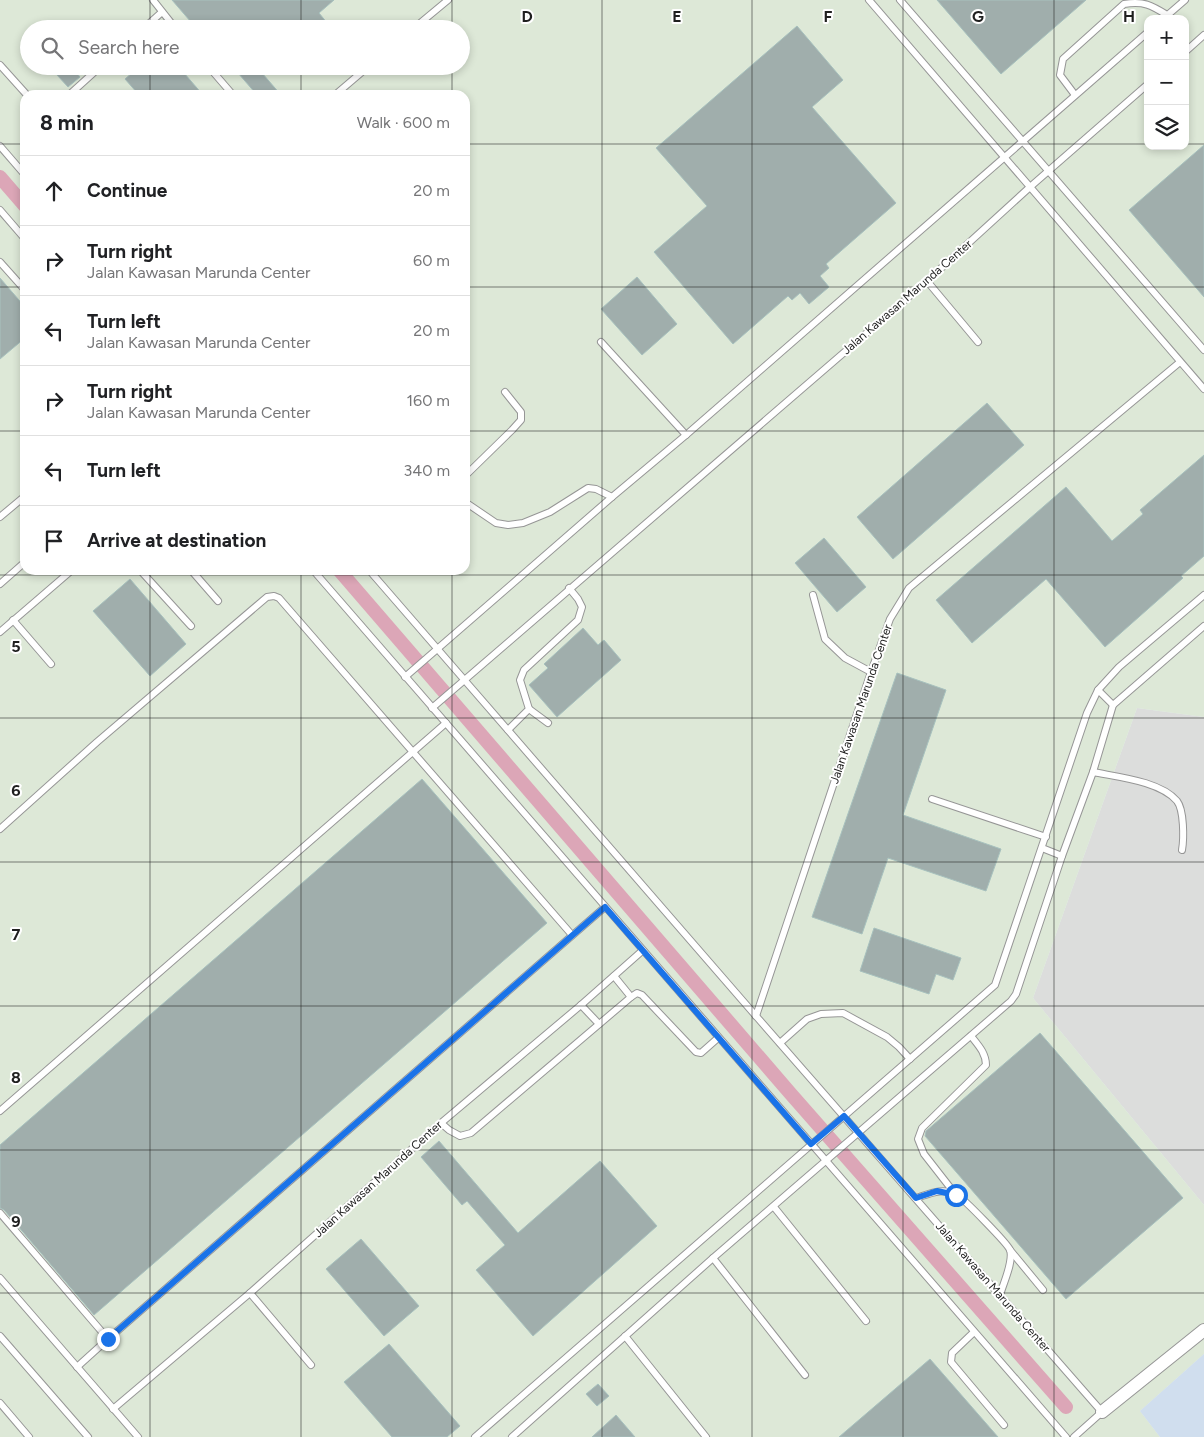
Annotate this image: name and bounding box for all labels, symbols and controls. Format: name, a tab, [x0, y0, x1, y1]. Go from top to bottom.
text: D	[521, 7, 533, 26]
text: E	[672, 7, 682, 26]
text: F	[824, 7, 833, 26]
text: G	[972, 7, 984, 26]
text: H	[1123, 7, 1135, 26]
map controls	[1144, 15, 1189, 150]
button: +	[1144, 15, 1189, 60]
search box	[20, 20, 470, 75]
icon: search	[38, 34, 66, 62]
text: Search here	[78, 36, 180, 59]
button: −	[1144, 60, 1189, 105]
button: layers	[1144, 105, 1189, 150]
text: 8 min	[40, 110, 94, 135]
text: Walk · 600 m	[357, 113, 450, 132]
icon: ahead	[40, 177, 68, 205]
text: Continue	[87, 179, 167, 202]
text: 20 m	[413, 181, 450, 200]
street label: Jalan Kawasan Marunda Center	[839, 237, 975, 357]
text: Turn right	[87, 240, 173, 263]
icon: right	[40, 247, 68, 275]
text: 60 m	[413, 251, 450, 270]
text: Jalan Kawasan Marunda Center	[87, 263, 310, 282]
text: Turn left	[87, 310, 161, 333]
icon: left	[40, 317, 68, 345]
text: 20 m	[413, 321, 450, 340]
text: Jalan Kawasan Marunda Center	[87, 333, 310, 352]
text: Turn right	[87, 380, 173, 403]
icon: right	[40, 387, 68, 415]
text: 160 m	[407, 391, 450, 410]
text: Jalan Kawasan Marunda Center	[87, 403, 310, 422]
icon: left	[40, 457, 68, 485]
text: Turn left	[87, 459, 161, 482]
text: 340 m	[404, 461, 450, 480]
icon: arrive	[40, 527, 68, 555]
text: Arrive at destination	[87, 529, 266, 552]
street label: Jalan Kawasan Marunda Center	[827, 622, 895, 786]
text: 5	[11, 637, 21, 656]
text: 6	[11, 781, 21, 800]
text: 7	[12, 925, 21, 944]
text: 8	[11, 1068, 21, 1087]
street label: Jalan Kawasan Marunda Center	[311, 1118, 445, 1240]
route start	[945, 1184, 968, 1207]
text: 9	[11, 1212, 21, 1231]
street label: Jalan Kawasan Marunda Center	[933, 1219, 1053, 1355]
route end	[97, 1328, 120, 1351]

